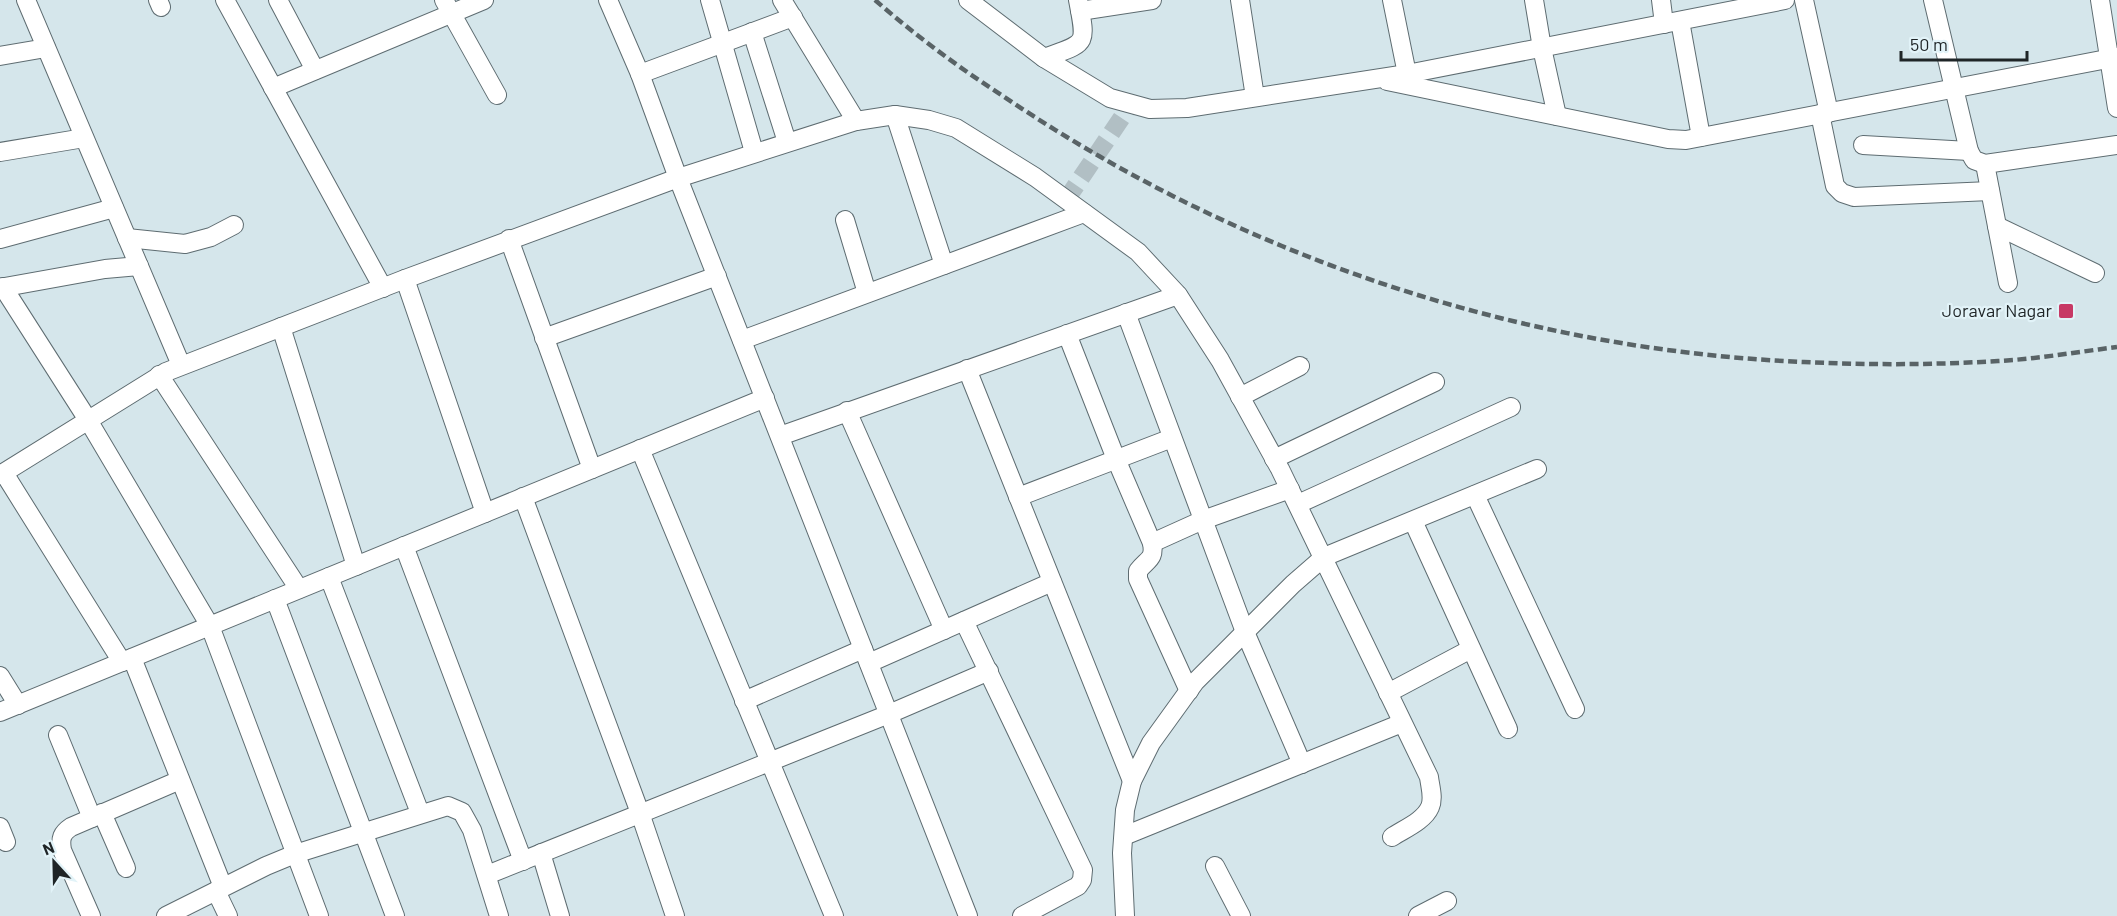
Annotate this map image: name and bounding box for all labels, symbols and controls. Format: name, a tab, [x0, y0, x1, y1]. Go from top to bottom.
scale bar	[1901, 24, 2027, 62]
text: 50 m	[1910, 33, 1948, 55]
place label: Joravar Nagar	[1942, 299, 2052, 321]
marker: Joravar Nagar	[2057, 302, 2075, 320]
north arrow	[24, 832, 84, 892]
text: N	[40, 837, 57, 858]

